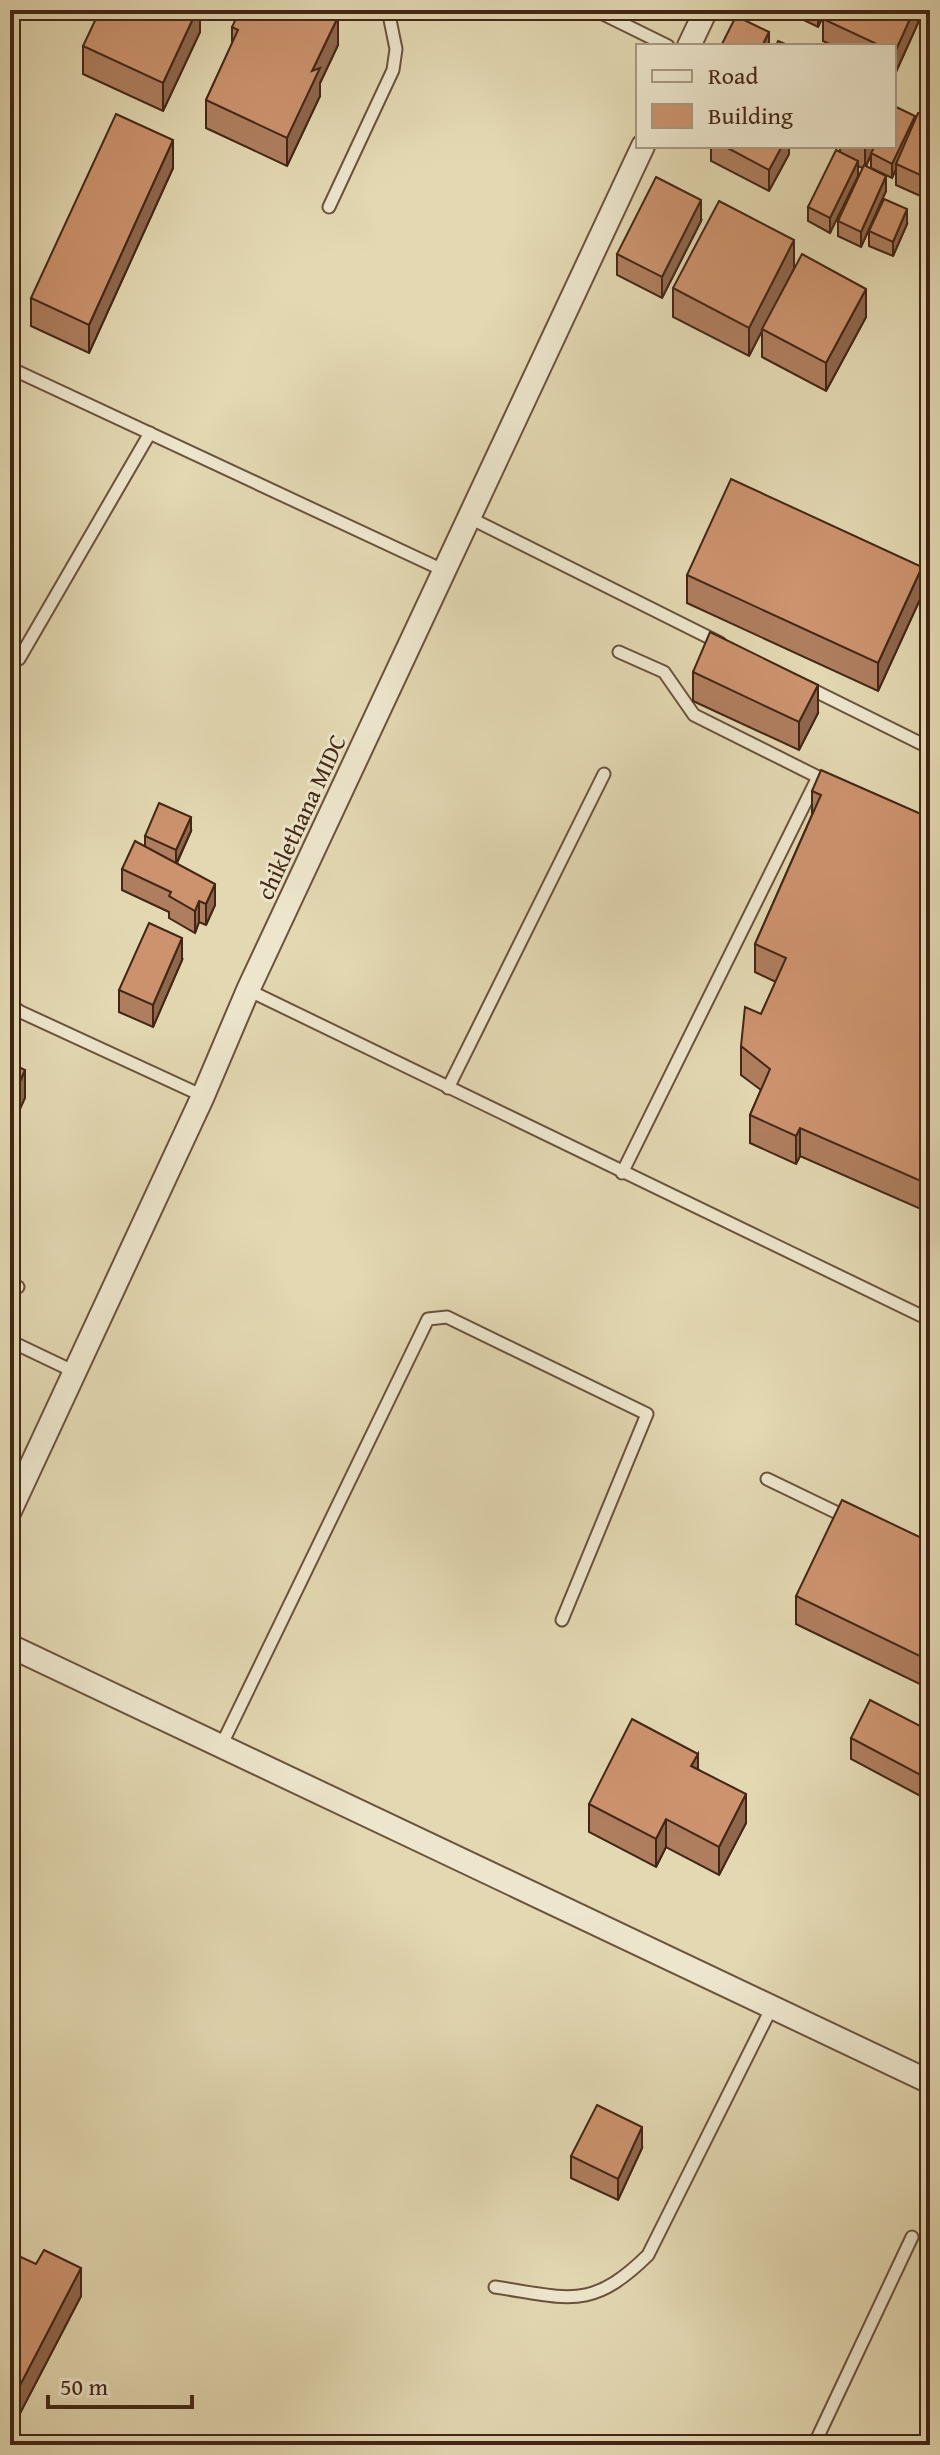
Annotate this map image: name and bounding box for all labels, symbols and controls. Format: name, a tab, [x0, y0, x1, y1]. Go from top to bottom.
legend	[636, 44, 896, 148]
text: Road	[708, 58, 758, 93]
text: Building	[708, 98, 793, 133]
street label: chiklethana MIDC	[247, 729, 355, 905]
scale bar	[48, 2359, 192, 2409]
text: 50 m	[60, 2369, 108, 2404]

